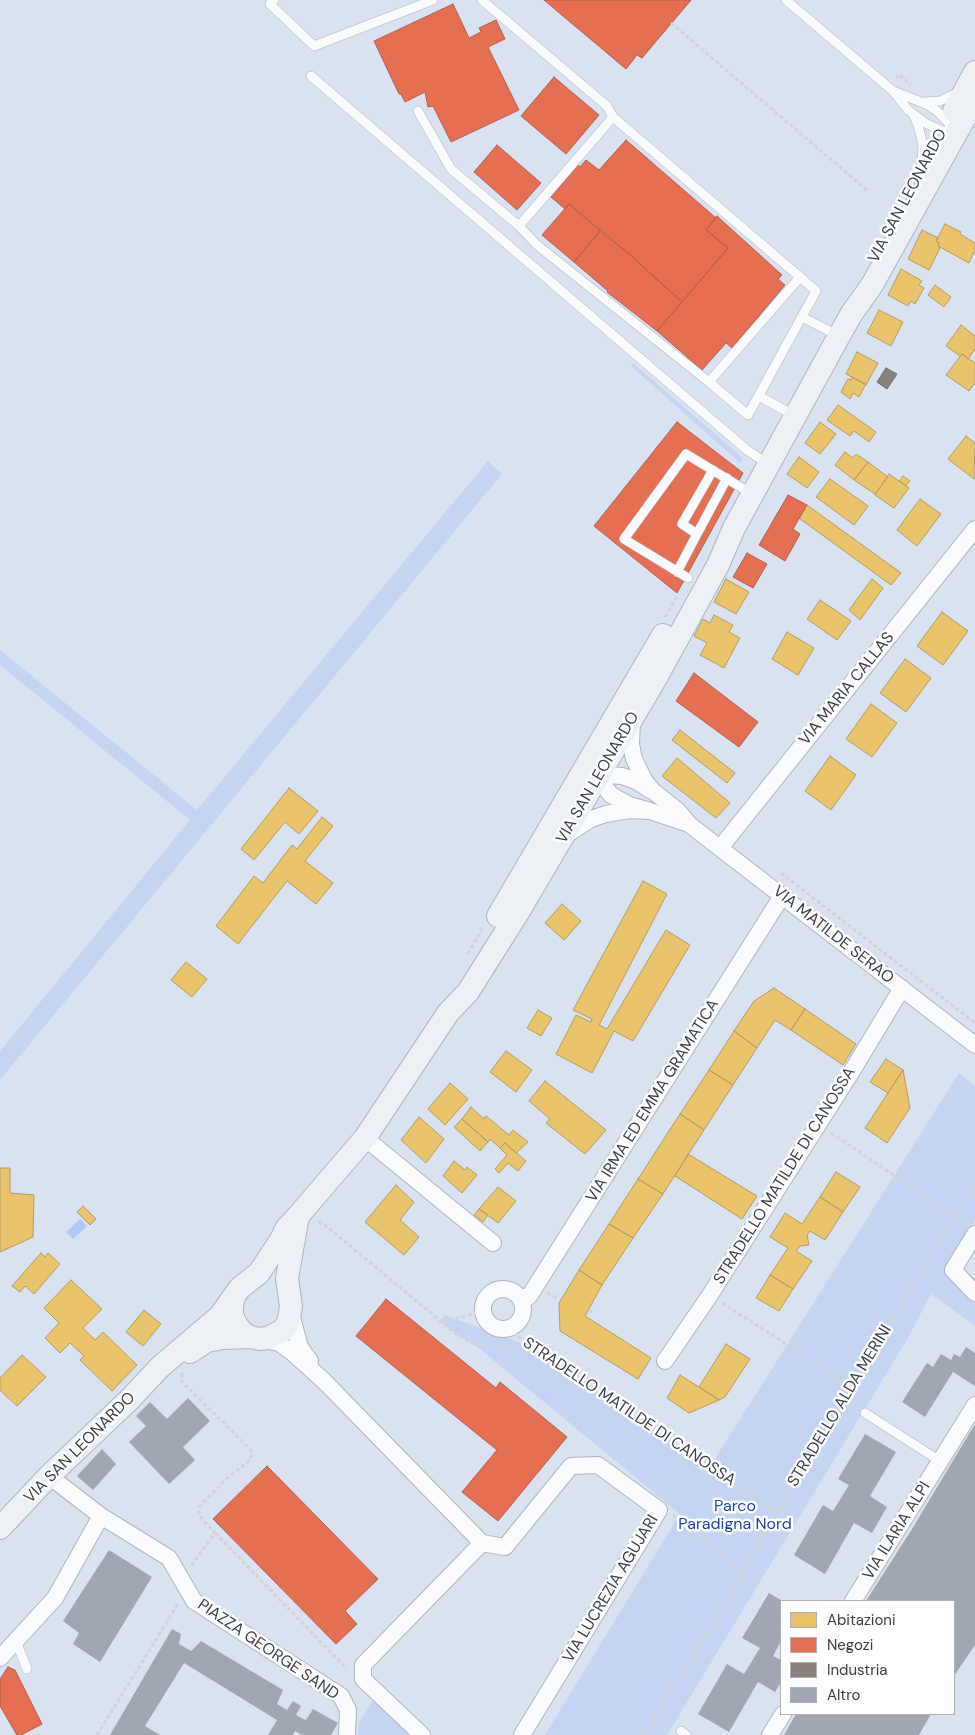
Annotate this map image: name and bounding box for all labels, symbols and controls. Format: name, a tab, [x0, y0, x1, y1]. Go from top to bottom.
street label: VIA SAN LEONARDO	[865, 126, 951, 266]
street label: VIA MARIA CALLAS	[795, 629, 899, 749]
street label: VIA SAN LEONARDO	[552, 709, 644, 847]
street label: VIA MATILDE SERAO	[769, 882, 897, 988]
street label: VIA IRMA ED EMMA GRAMATICA	[582, 996, 724, 1206]
street label: STRADELLO MATILDE DI CANOSSA	[710, 1064, 860, 1288]
street label: STRADELLO ALDA MERINI	[784, 1322, 896, 1490]
street label: STRADELLO MATILDE DI CANOSSA	[519, 1333, 739, 1491]
street label: VIA SAN LEONARDO	[21, 1389, 139, 1507]
street label: VIA ILARIA ALPI	[859, 1478, 935, 1584]
park label: Parco Paradigna Nord	[678, 1497, 792, 1535]
street label: VIA LUCREZIA AGUJARI	[559, 1512, 663, 1666]
street label: PIAZZA GEORGE SAND	[194, 1596, 342, 1704]
legend	[780, 1600, 955, 1715]
text: Abitazioni	[827, 1610, 896, 1630]
text: Negozi	[827, 1635, 873, 1655]
text: Industria	[827, 1660, 888, 1680]
text: Altro	[827, 1685, 860, 1705]

